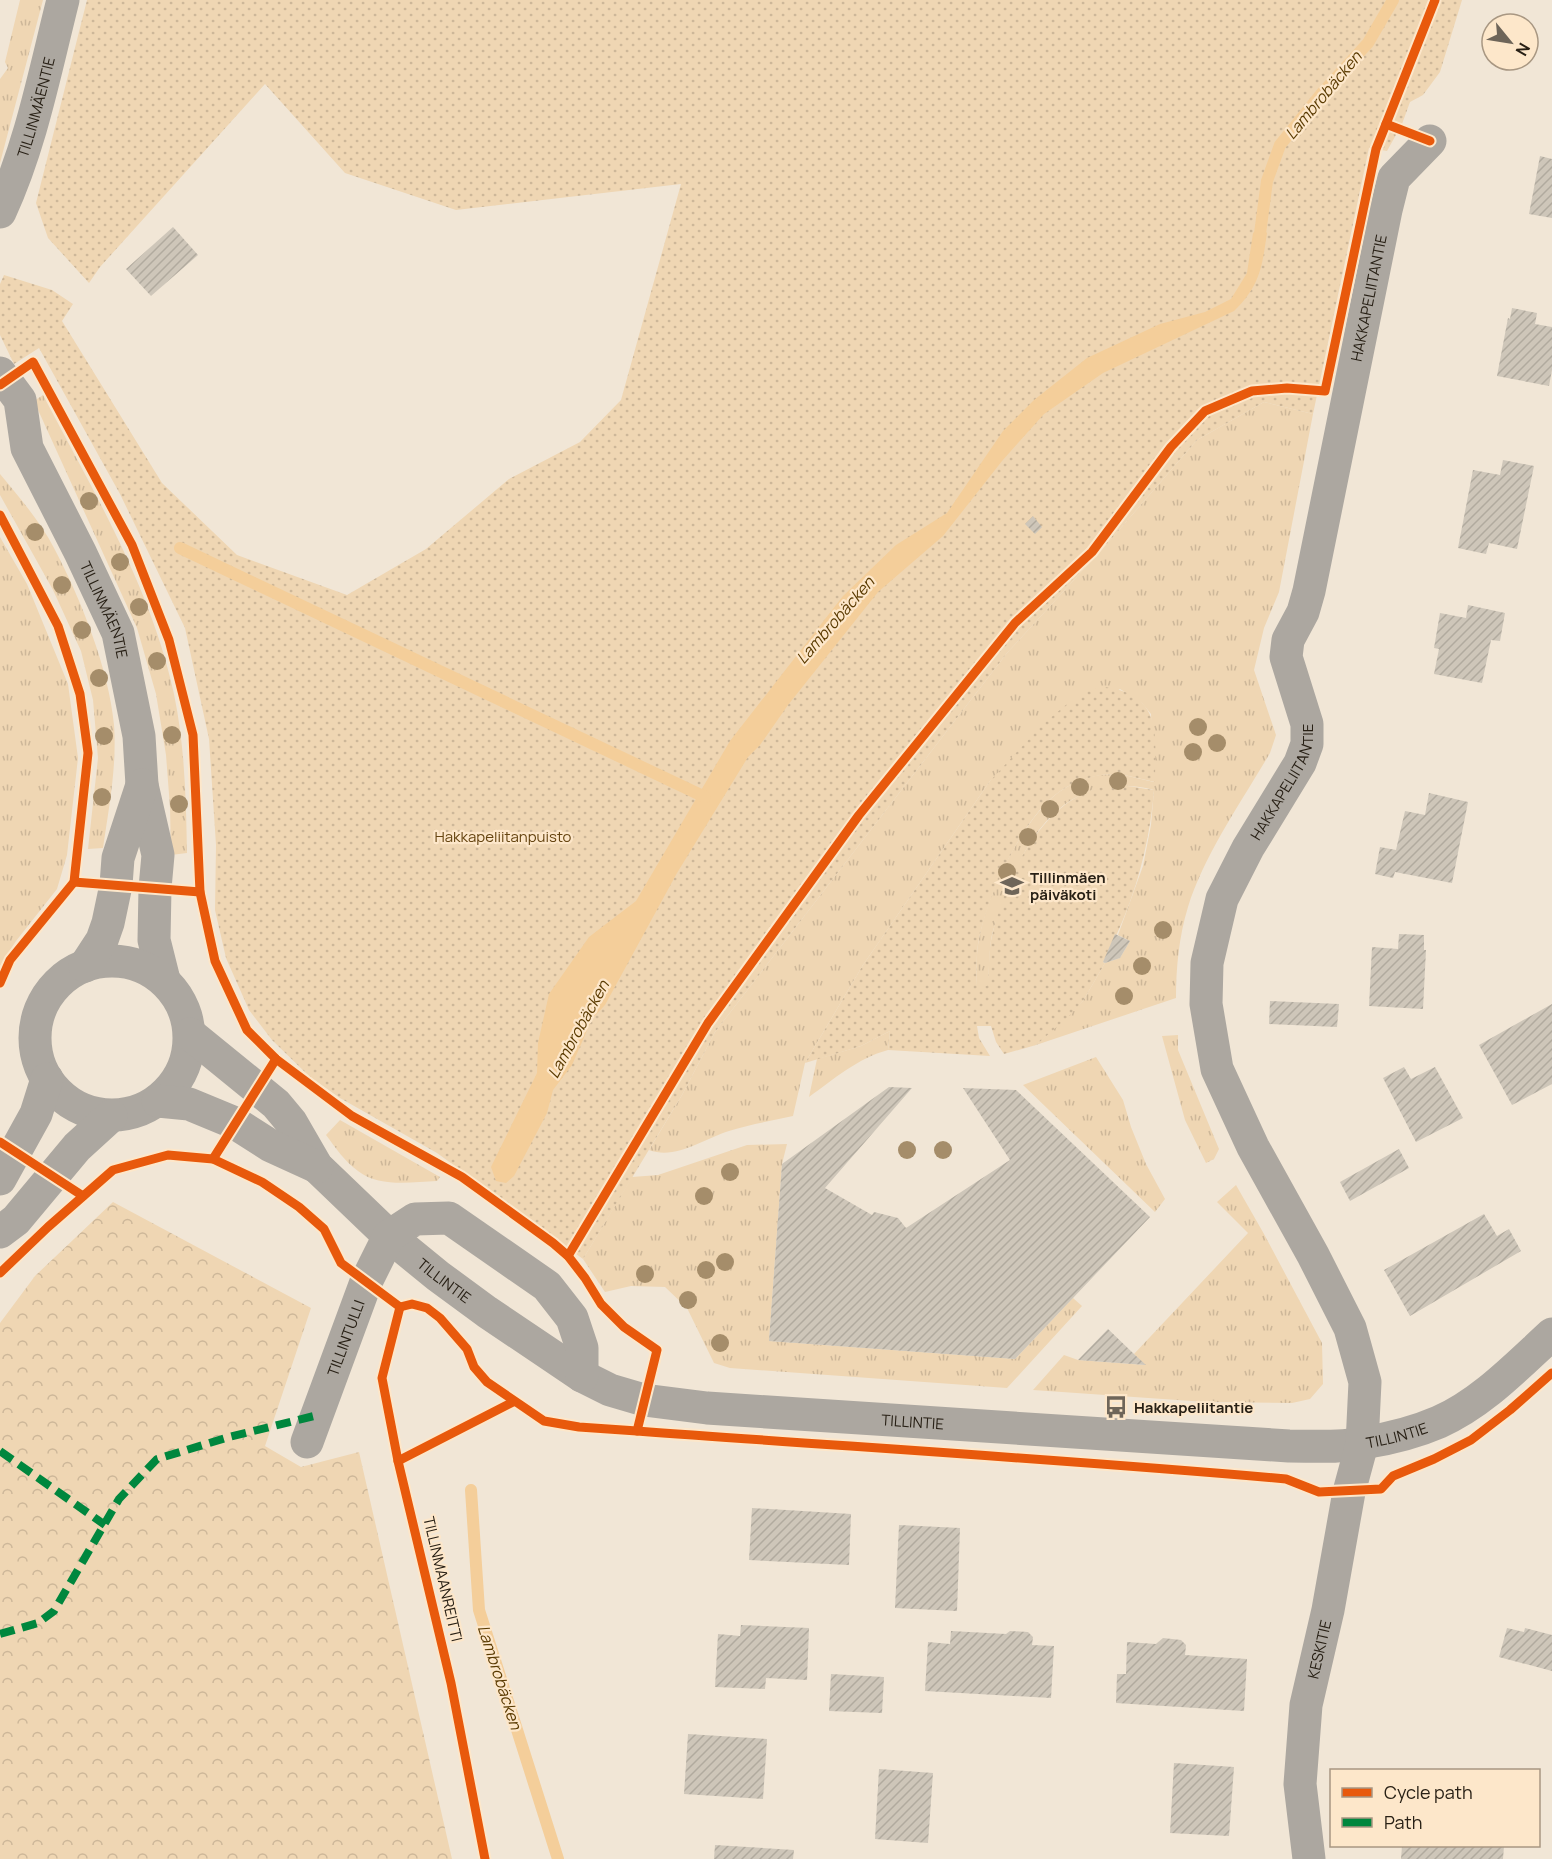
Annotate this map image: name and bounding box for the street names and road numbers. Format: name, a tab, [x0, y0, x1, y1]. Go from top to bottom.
street label: TILLINMÄENTIE	[12, 55, 59, 160]
street label: HAKKAPELIITANTIE	[1345, 233, 1391, 363]
street label: TILLINMÄENTIE	[75, 558, 133, 660]
street label: HAKKAPELIITANTIE	[1245, 724, 1318, 844]
street label: TILLINTIE	[413, 1253, 476, 1308]
street label: TILLINTULLI	[322, 1297, 369, 1379]
street label: TILLINTIE	[881, 1409, 945, 1434]
street label: TILLINTIE	[1364, 1417, 1430, 1453]
street label: TILLINMAANREITTI	[418, 1514, 468, 1644]
street label: KESKITIE	[1302, 1618, 1336, 1681]

